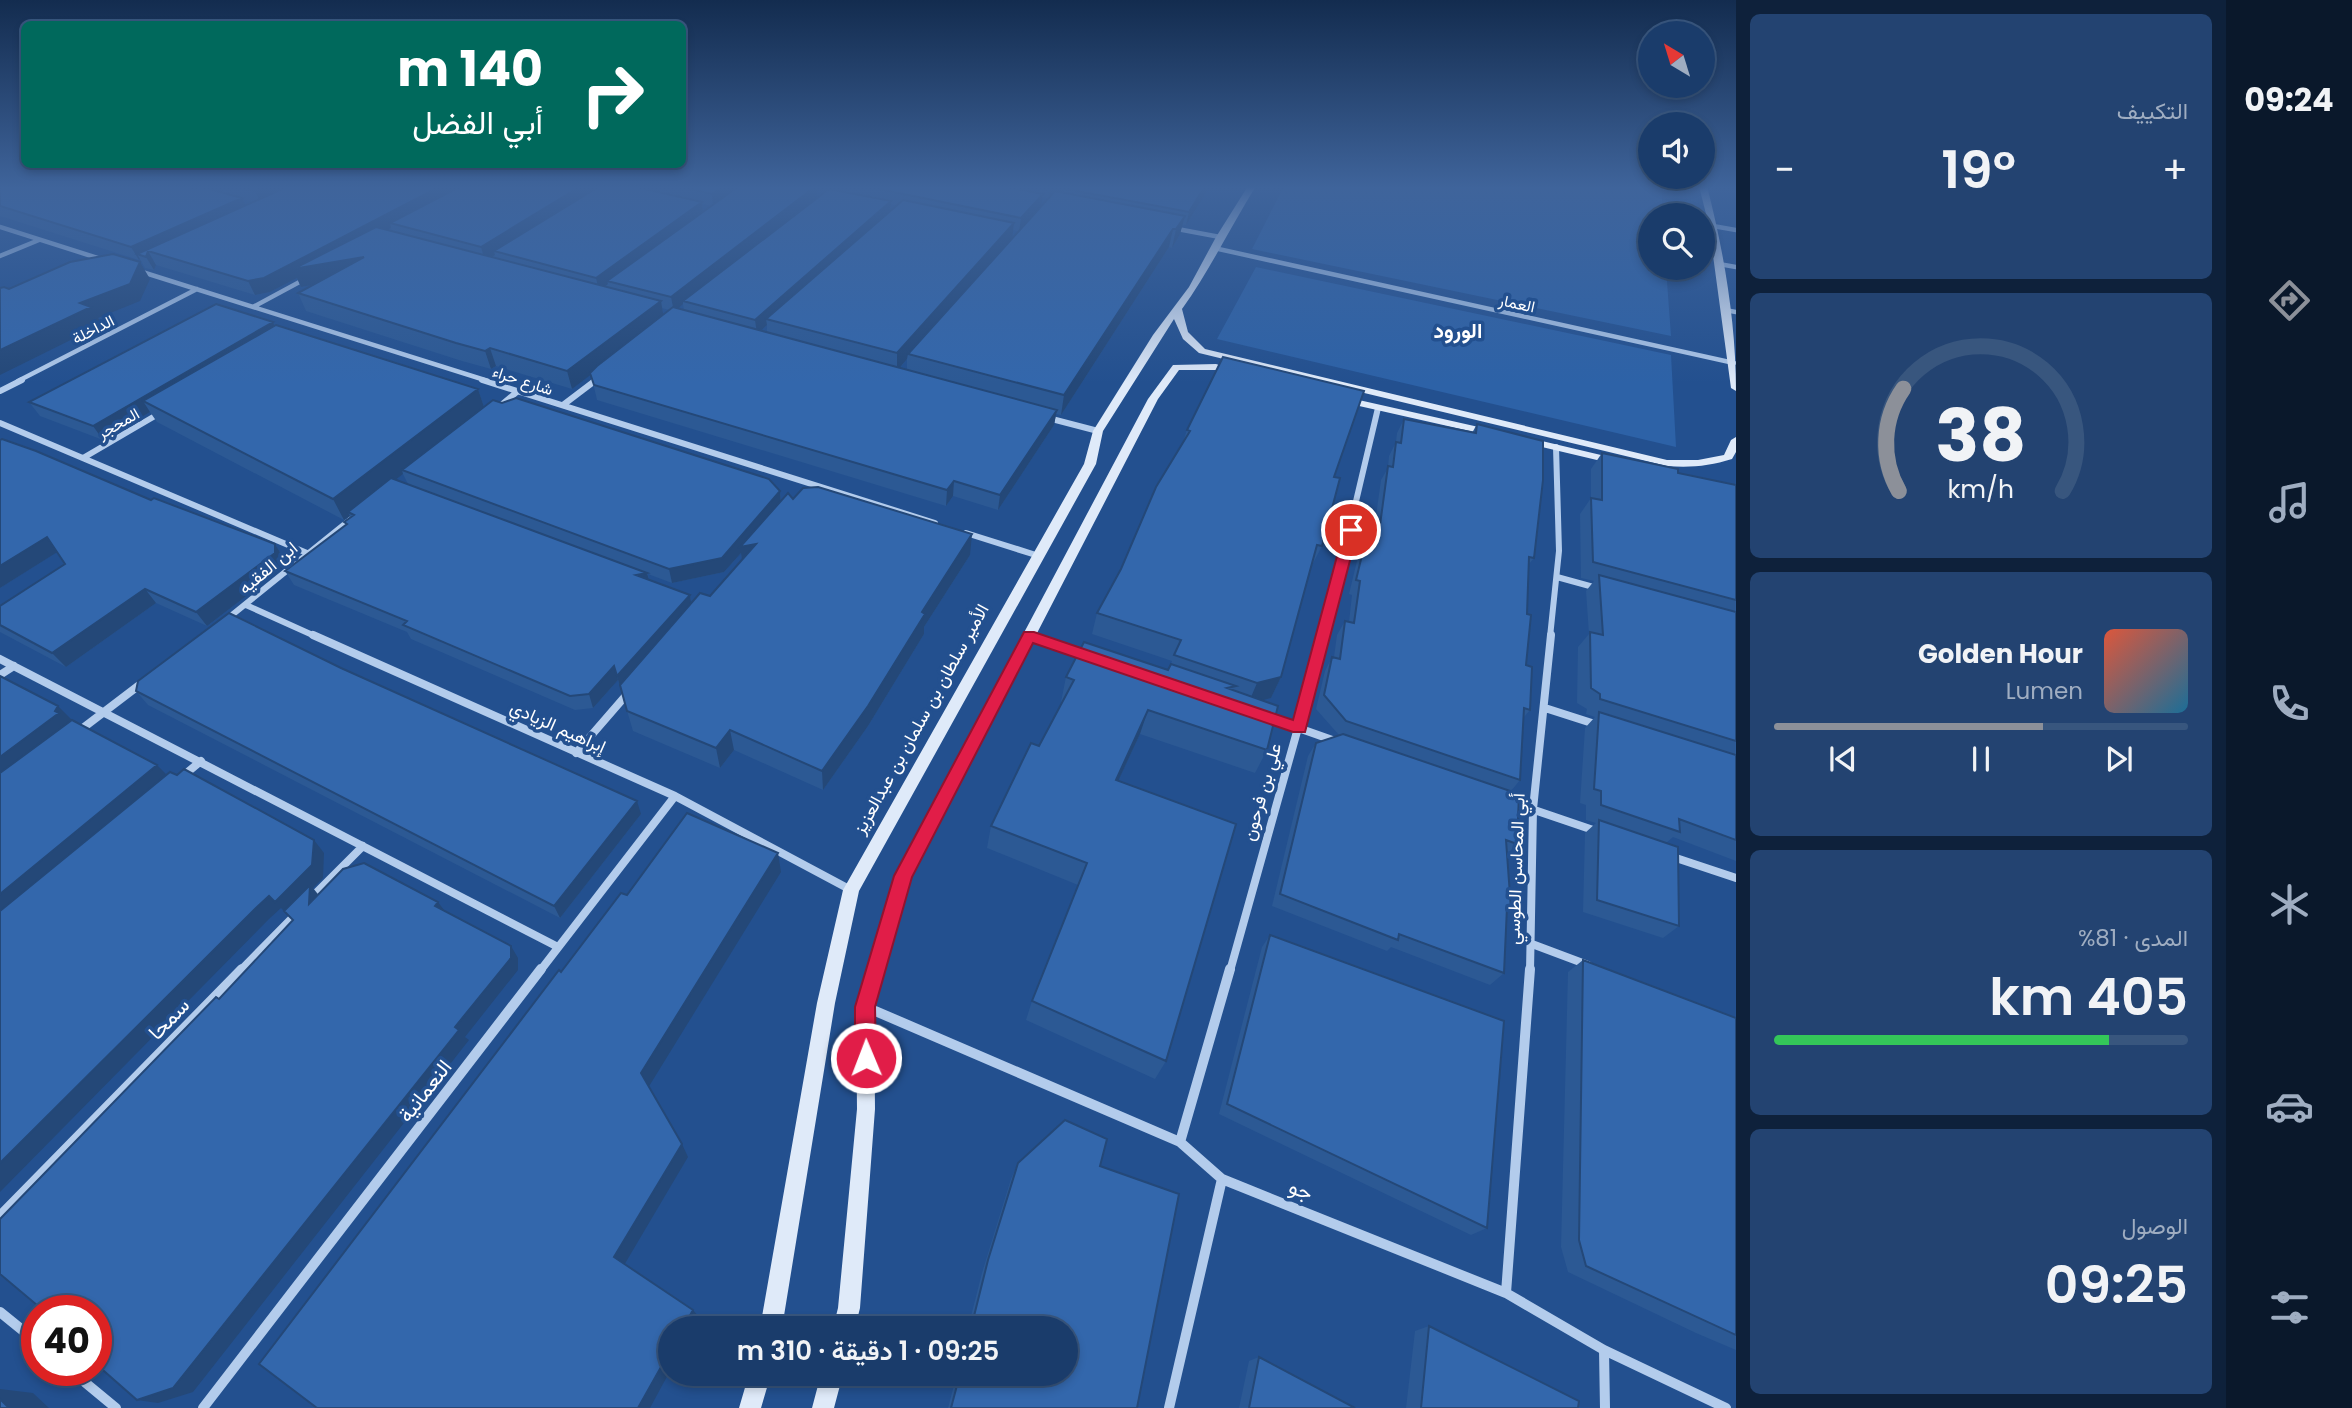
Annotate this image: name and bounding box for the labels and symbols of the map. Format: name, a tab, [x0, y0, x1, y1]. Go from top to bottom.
north arrow	[1638, 21, 1715, 98]
street label: العمار	[1496, 288, 1537, 319]
street label: الداخلة	[68, 309, 118, 350]
district label: الورود	[1434, 316, 1482, 345]
street label: شارع حراء	[490, 360, 556, 401]
street label: المحجر	[92, 402, 144, 445]
pin	[1321, 500, 1381, 560]
street label: ابن الفقيه	[233, 535, 303, 600]
street label: الأمير سلطان بن سلمان بن عبدالعزيز	[846, 599, 994, 839]
street label: إبراهيم الزيادي	[505, 694, 610, 762]
street label: علي بن فرحون	[1236, 740, 1290, 845]
street label: أبي المحاسن الطوسي	[1500, 793, 1534, 945]
street label: سمحا	[141, 991, 196, 1046]
position arrow	[829, 1021, 903, 1095]
street label: النعمانية	[391, 1053, 458, 1128]
street label: جو	[1285, 1172, 1317, 1207]
speed limit sign: 40	[21, 1295, 112, 1386]

